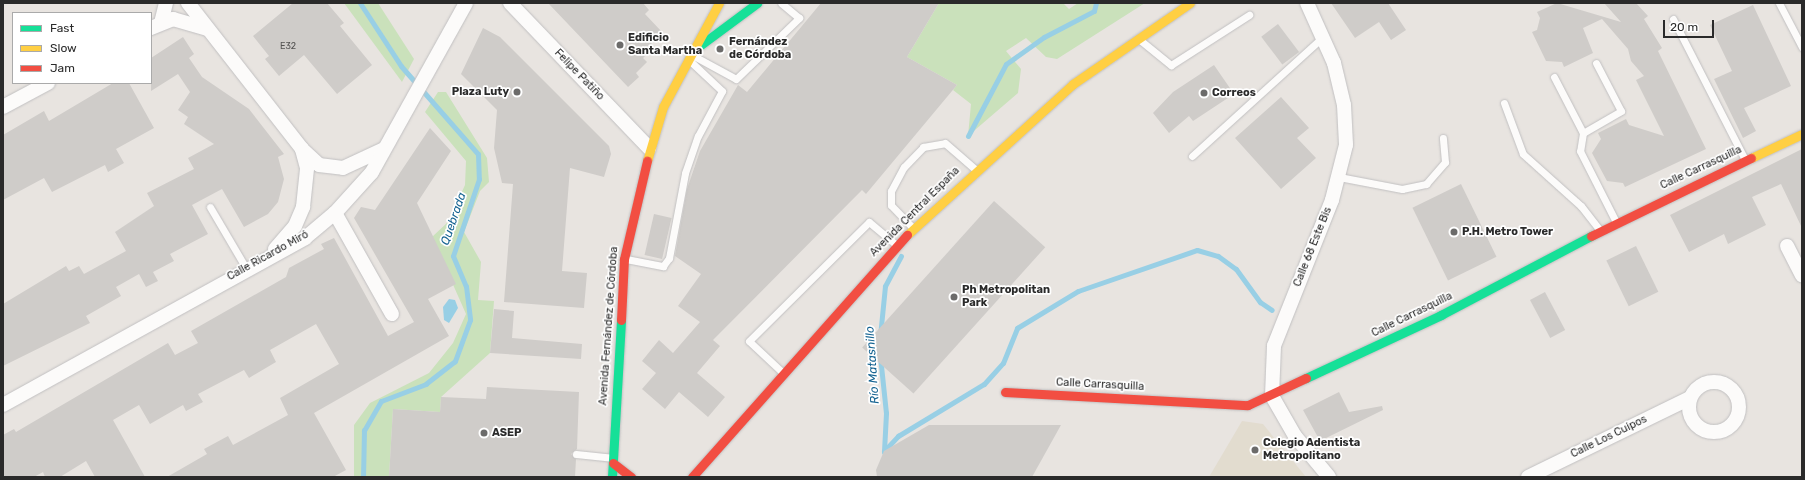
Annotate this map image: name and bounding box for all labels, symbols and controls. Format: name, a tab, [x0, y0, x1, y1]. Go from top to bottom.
legend	[12, 12, 152, 84]
scale bar	[1665, 12, 1716, 38]
text: 20 m	[1670, 20, 1698, 34]
text: Fast	[50, 21, 74, 35]
place label: Edificio Santa Martha	[628, 32, 702, 58]
place label: Fernández de Córdoba	[729, 36, 791, 62]
marker: Edificio Santa Martha	[615, 40, 625, 50]
text: Slow	[50, 41, 77, 55]
house number: E32	[280, 41, 296, 51]
marker: Fernández de Córdoba	[714, 43, 726, 55]
street label: Felipe Patiño	[551, 47, 607, 103]
text: Jam	[50, 61, 75, 75]
place label: Plaza Luty	[452, 85, 509, 99]
place label: Correos	[1212, 86, 1256, 100]
marker: Plaza Luty	[512, 87, 522, 97]
marker: Correos	[1199, 88, 1209, 98]
street label: Calle Carrasquilla	[1658, 143, 1744, 193]
street label: Avenida Central España	[867, 164, 963, 260]
water label: Quebrada	[438, 191, 470, 247]
street label: Calle 68 Este Bis	[1291, 205, 1335, 289]
place label: P.H. Metro Tower	[1462, 225, 1553, 239]
marker: P.H. Metro Tower	[1449, 227, 1459, 237]
street label: Calle Ricardo Miró	[225, 228, 311, 284]
street label: Avenida Fernández de Córdoba	[597, 246, 621, 406]
place label: Ph Metropolitan Park	[962, 284, 1050, 310]
street label: Calle Carrasquilla	[1369, 290, 1455, 340]
marker: Ph Metropolitan Park	[949, 292, 959, 302]
water label: Río Matasnillo	[863, 326, 883, 404]
street label: Calle Carrasquilla	[1056, 376, 1144, 394]
street label: Calle Los Cuipos	[1569, 413, 1649, 461]
place label: ASEP	[492, 426, 522, 440]
marker: ASEP	[479, 428, 489, 438]
place label: Colegio Adentista Metropolitano	[1263, 437, 1361, 463]
marker: Colegio Adentista Metropolitano	[1250, 445, 1260, 455]

